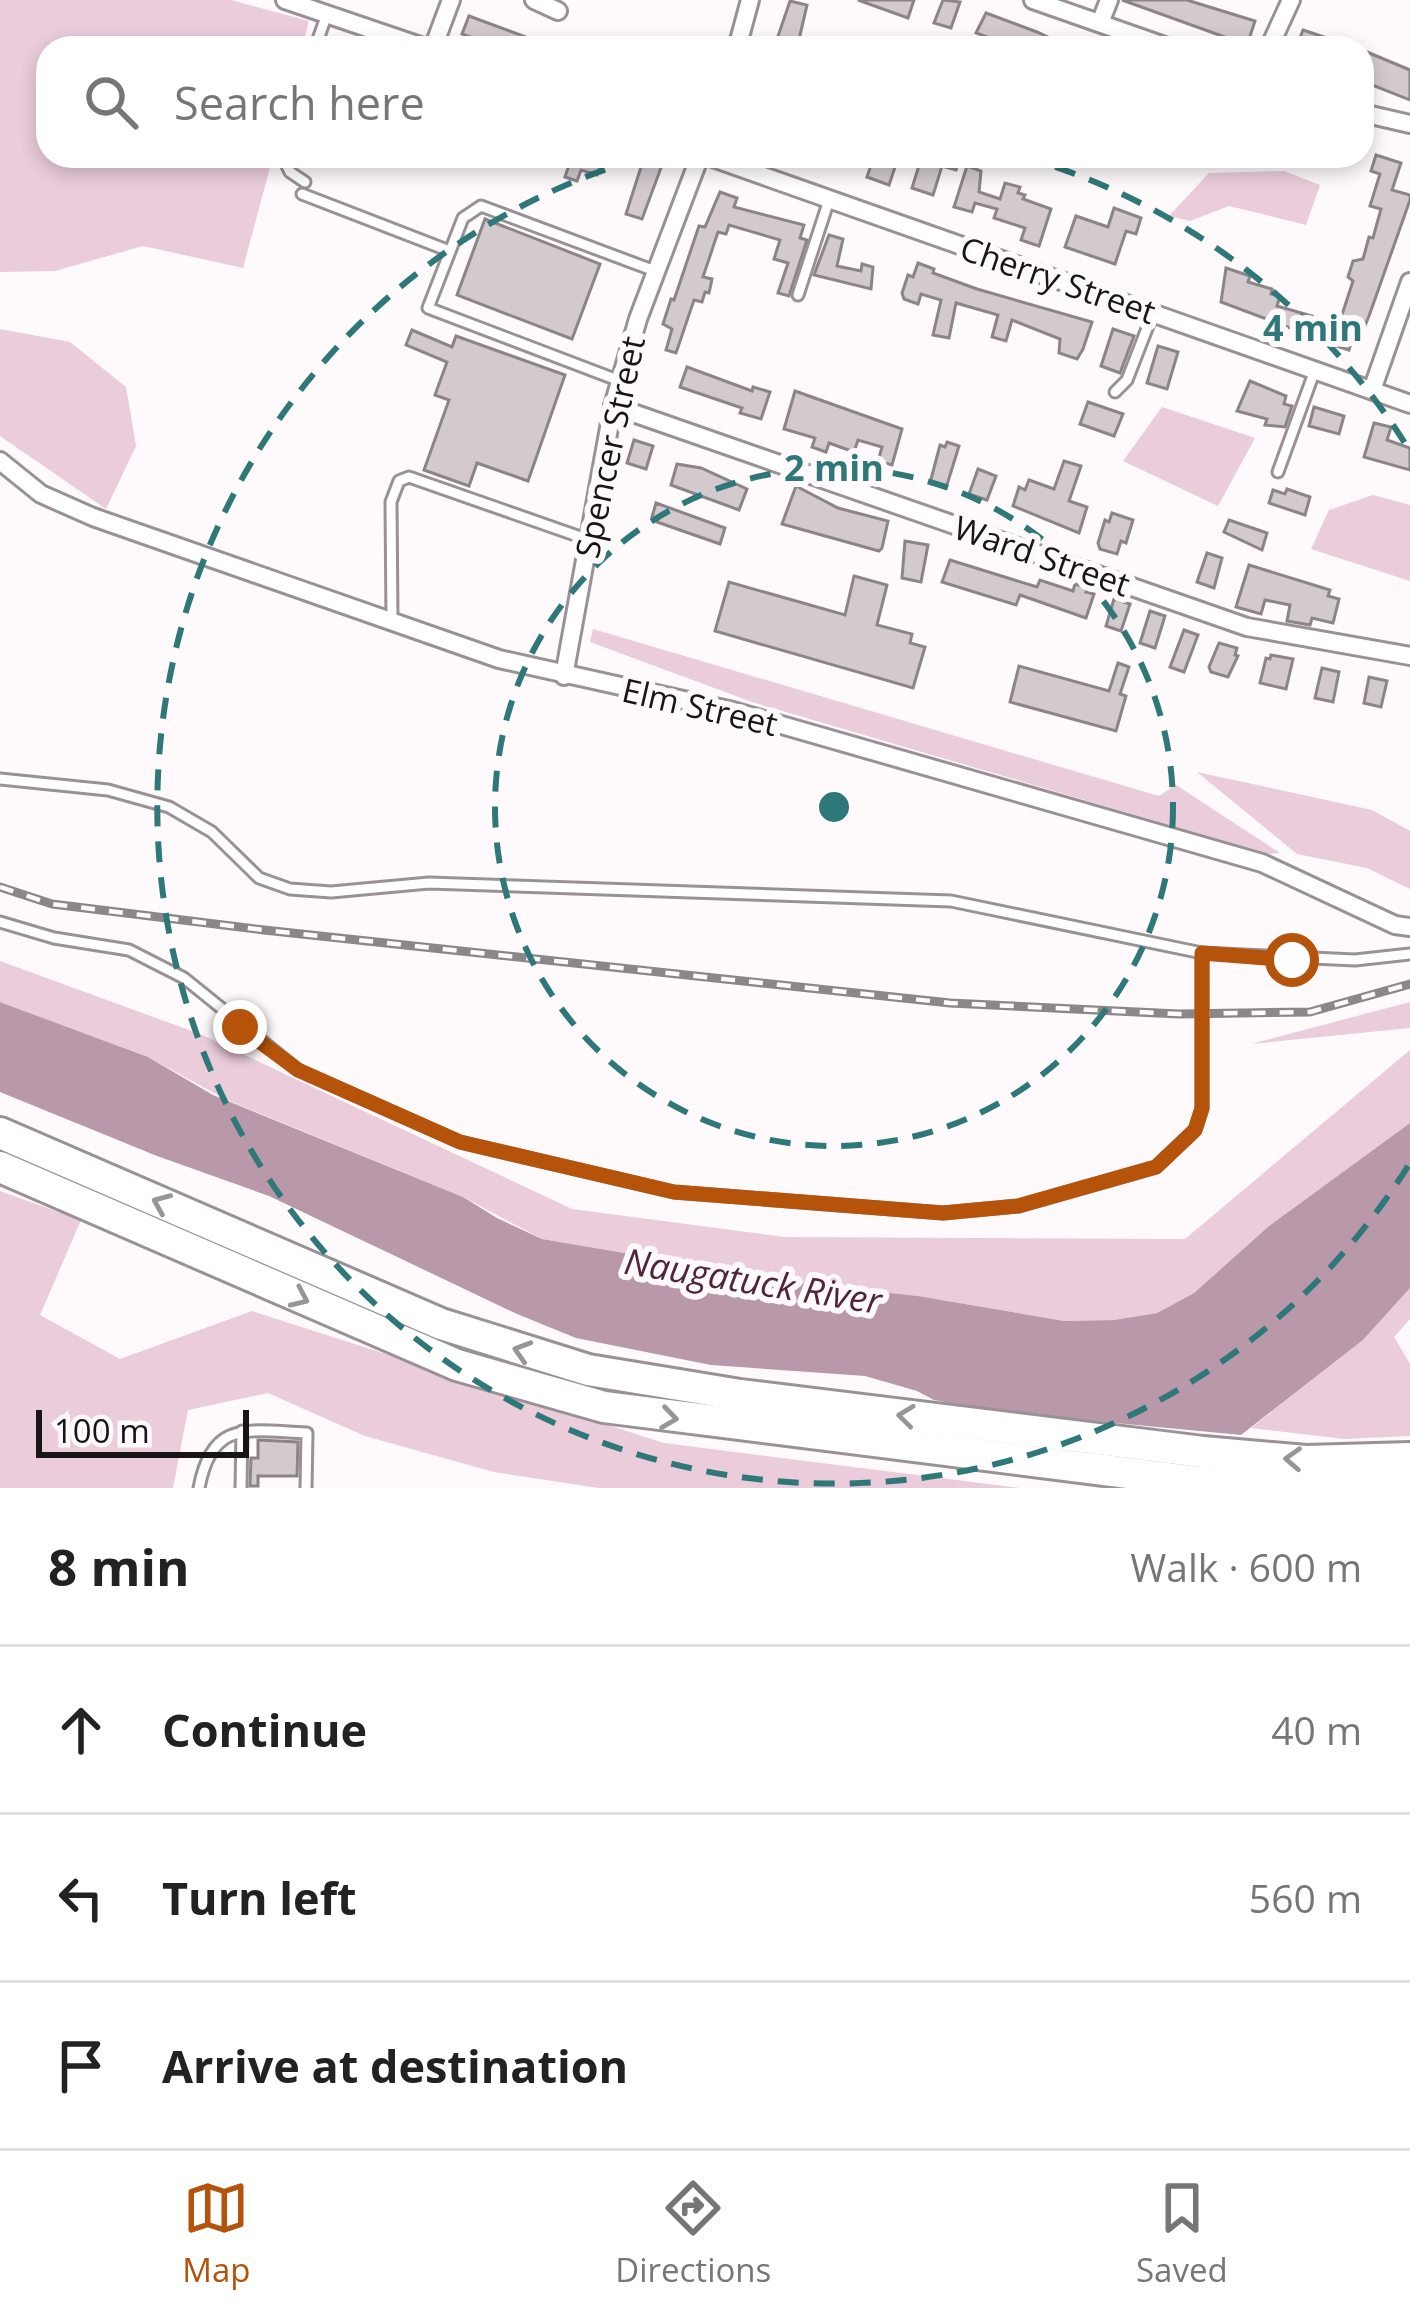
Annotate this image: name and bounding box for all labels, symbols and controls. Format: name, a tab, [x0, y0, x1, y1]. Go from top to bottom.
search box	[36, 36, 1374, 168]
icon: search	[78, 69, 144, 135]
text: Search here	[174, 72, 425, 133]
street label: Cherry Street	[954, 225, 1162, 334]
text: 4 min	[1263, 303, 1363, 352]
street label: Spencer Street	[564, 332, 655, 562]
text: 2 min	[784, 443, 884, 492]
street label: Ward Street	[948, 504, 1136, 607]
street label: Elm Street	[618, 667, 782, 746]
centre of rings	[813, 786, 855, 828]
route start	[1265, 933, 1319, 987]
route end	[213, 1000, 267, 1054]
one-way arrow	[152, 1193, 174, 1217]
water label: Naugatuck River	[621, 1236, 887, 1325]
one-way arrow	[287, 1283, 309, 1307]
one-way arrow	[512, 1341, 533, 1366]
one-way arrow	[896, 1403, 916, 1429]
scale bar	[36, 1404, 249, 1457]
one-way arrow	[659, 1404, 679, 1430]
text: 100 m	[54, 1408, 150, 1453]
one-way arrow	[1283, 1447, 1302, 1473]
text: 8 min	[48, 1531, 190, 1601]
text: Walk · 600 m	[1130, 1540, 1362, 1593]
icon: ahead	[48, 1697, 114, 1763]
text: Continue	[162, 1699, 367, 1760]
text: 40 m	[1271, 1703, 1362, 1756]
icon: left	[48, 1865, 114, 1931]
text: Turn left	[162, 1867, 357, 1928]
text: 560 m	[1249, 1871, 1362, 1924]
icon: arrive	[48, 2033, 114, 2099]
text: Arrive at destination	[162, 2035, 628, 2096]
tab: Map	[182, 2175, 251, 2292]
tab: Directions	[615, 2175, 771, 2292]
tab: Saved	[1136, 2175, 1228, 2292]

